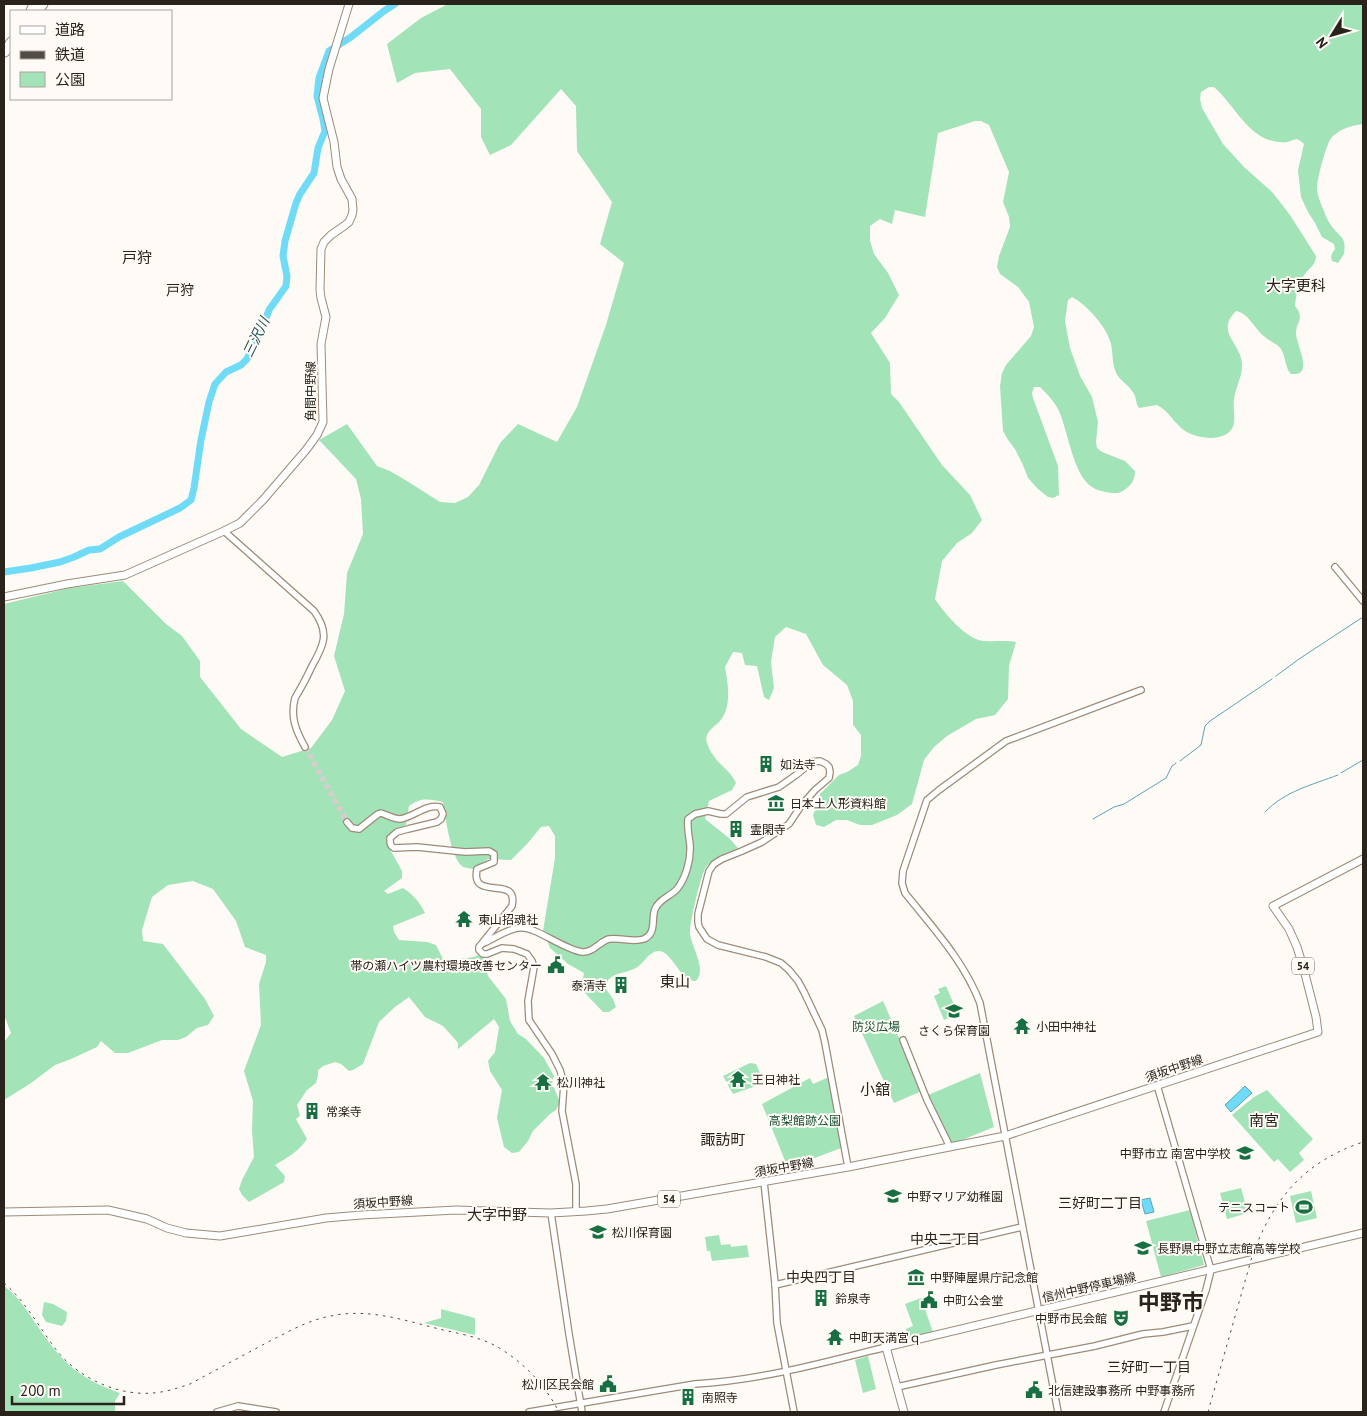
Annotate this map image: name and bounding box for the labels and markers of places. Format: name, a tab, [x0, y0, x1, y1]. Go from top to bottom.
building icon: 如法寺	[756, 754, 776, 774]
place label: 如法寺	[780, 757, 816, 772]
museum icon: 日本土人形資料館	[766, 793, 786, 813]
place label: 日本土人形資料館	[790, 796, 886, 811]
building icon: 霊閑寺	[726, 819, 746, 839]
place label: 霊閑寺	[750, 822, 786, 837]
temple icon: 東山招魂社	[454, 909, 474, 929]
place label: 東山招魂社	[478, 912, 538, 927]
public building icon: 帯の瀬ハイツ農村環境改善センター	[546, 955, 566, 975]
place label: 帯の瀬ハイツ農村環境改善センター	[350, 958, 542, 973]
building icon: 泰清寺	[611, 975, 631, 995]
place label: 泰清寺	[571, 978, 607, 993]
school or university icon: さくら保育園	[944, 1001, 964, 1021]
temple icon: 小田中神社	[1012, 1016, 1032, 1036]
place label: 小田中神社	[1036, 1019, 1096, 1034]
place label: さくら保育園	[918, 1023, 990, 1038]
temple icon: 王日神社	[728, 1069, 748, 1089]
temple icon: 松川神社	[533, 1072, 553, 1092]
place label: 王日神社	[752, 1072, 800, 1087]
place label: 松川神社	[557, 1075, 605, 1090]
building icon: 常楽寺	[302, 1101, 322, 1121]
place label: 常楽寺	[326, 1104, 362, 1119]
school or university icon: 中野市立 南宮中学校	[1235, 1143, 1255, 1163]
place label: 中野市立 南宮中学校	[1120, 1146, 1231, 1161]
school or university icon: 中野マリア幼稚園	[883, 1186, 903, 1206]
place label: 中野マリア幼稚園	[907, 1189, 1003, 1204]
sports icon: テニスコート	[1294, 1197, 1314, 1217]
place label: テニスコート	[1218, 1200, 1290, 1215]
school or university icon: 松川保育園	[588, 1222, 608, 1242]
place label: 松川保育園	[612, 1225, 672, 1240]
school or university icon: 長野県中野立志館高等学校	[1133, 1238, 1153, 1258]
place label: 長野県中野立志館高等学校	[1157, 1241, 1301, 1256]
museum icon: 中野陣屋県庁記念館	[906, 1267, 926, 1287]
place label: 中野陣屋県庁記念館	[930, 1270, 1038, 1285]
building icon: 鈴泉寺	[811, 1288, 831, 1308]
public building icon: 中町公会堂	[919, 1290, 939, 1310]
place label: 鈴泉寺	[835, 1291, 871, 1306]
place label: 中町公会堂	[943, 1293, 1003, 1308]
theatre icon: 中野市民会館	[1111, 1308, 1131, 1328]
place label: 中野市民会館	[1035, 1311, 1107, 1326]
temple icon: 中町天満宮ｑ	[825, 1327, 845, 1347]
place label: 中町天満宮ｑ	[849, 1330, 921, 1345]
public building icon: 松川区民会館	[598, 1374, 618, 1394]
place label: 松川区民会館	[522, 1377, 594, 1392]
public building icon: 北信建設事務所 中野事務所	[1024, 1380, 1044, 1400]
place label: 北信建設事務所 中野事務所	[1048, 1383, 1195, 1398]
building icon: 南照寺	[678, 1387, 698, 1407]
place label: 南照寺	[702, 1390, 738, 1405]

